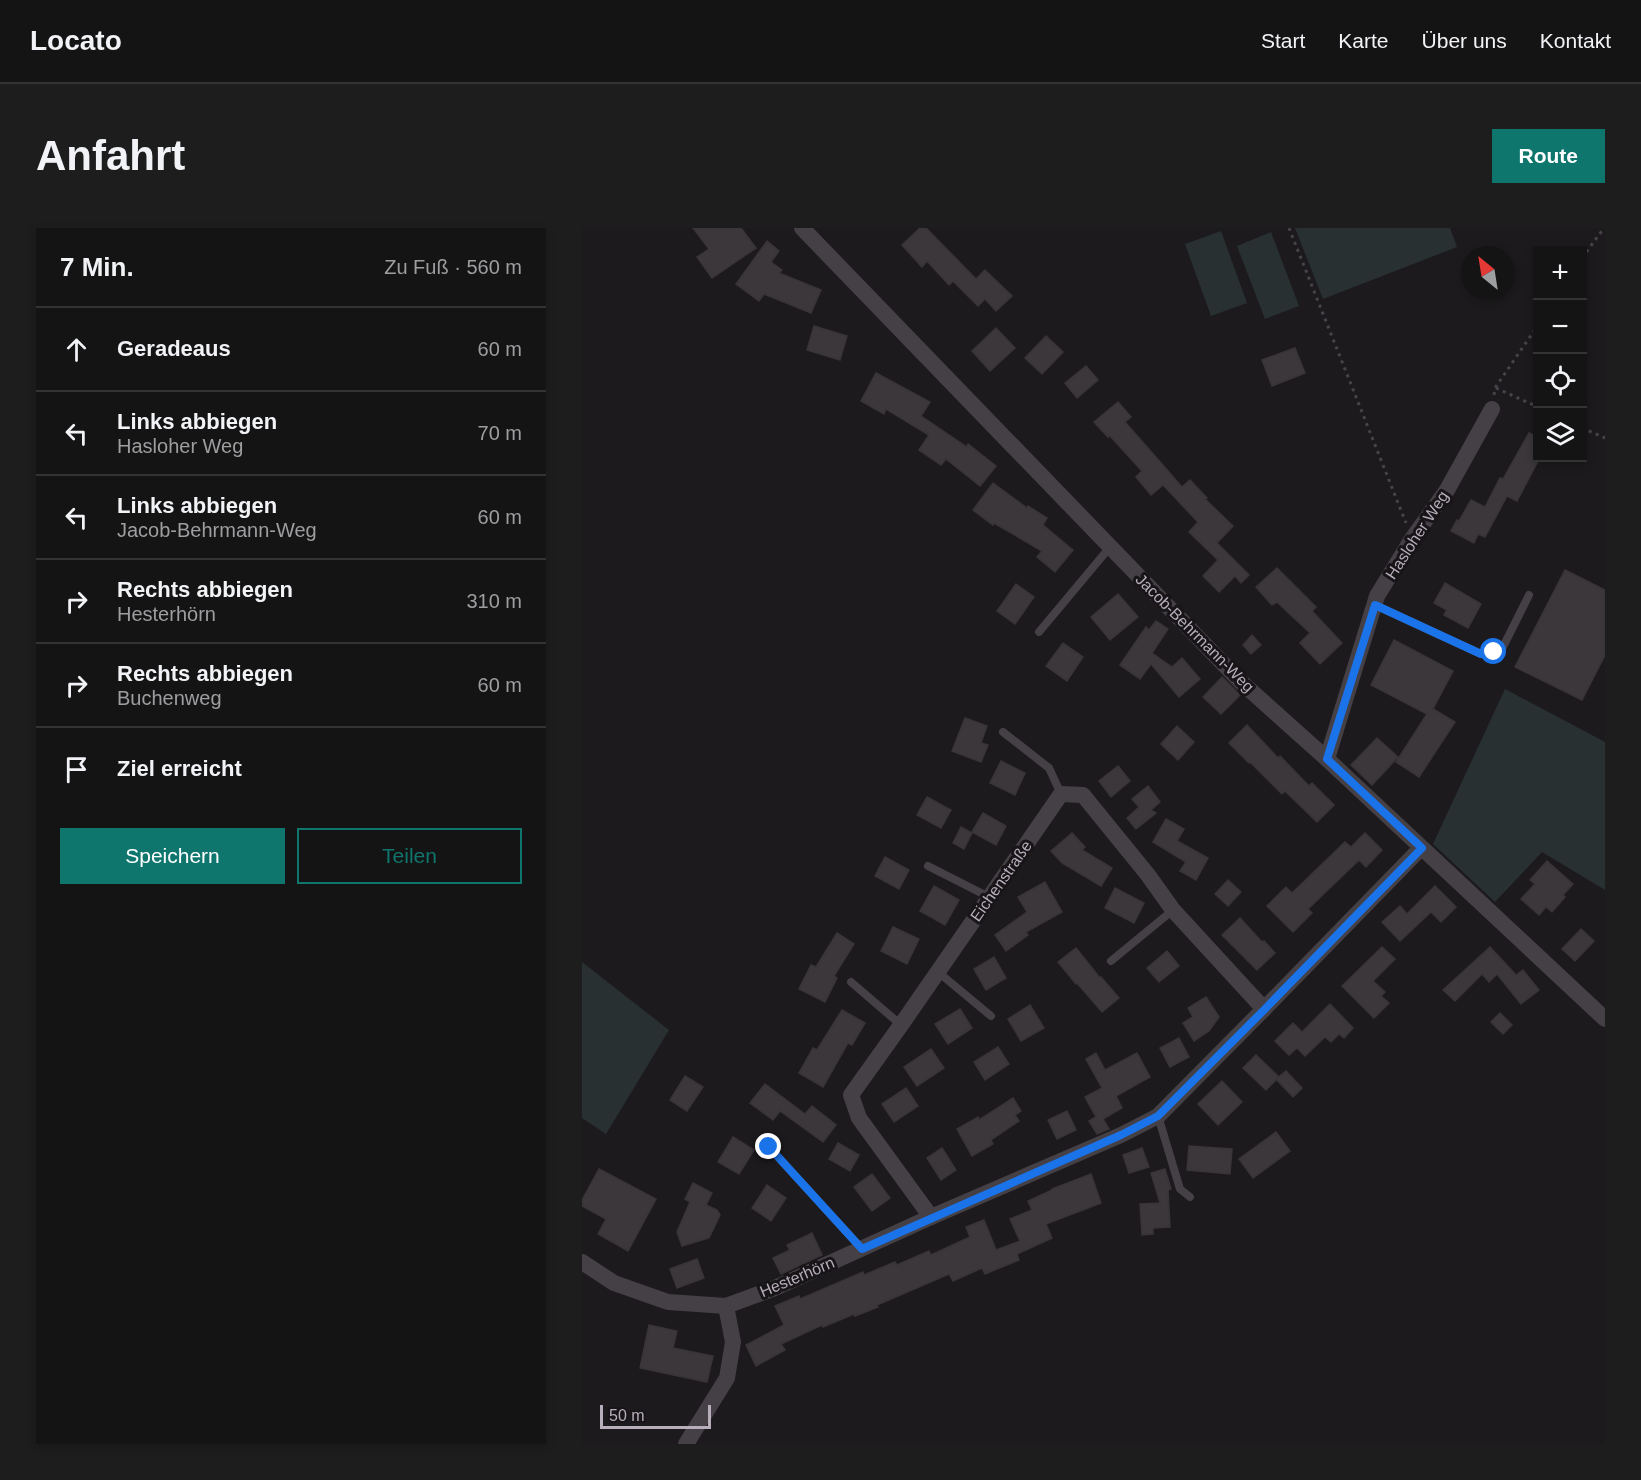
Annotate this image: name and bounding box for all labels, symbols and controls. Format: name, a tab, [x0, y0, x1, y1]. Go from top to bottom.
text: Locato	[30, 25, 122, 56]
text: Start	[1261, 29, 1305, 52]
text: Karte	[1338, 29, 1389, 52]
text: Über uns	[1422, 29, 1507, 52]
text: Kontakt	[1540, 29, 1611, 52]
button: Route	[1492, 129, 1605, 183]
text: Anfahrt	[36, 132, 185, 179]
north arrow	[1461, 246, 1515, 300]
map controls	[1533, 246, 1587, 462]
button: +	[1533, 246, 1587, 300]
text: 7 Min.	[60, 252, 134, 282]
text: Zu Fuß · 560 m	[384, 256, 522, 278]
button: −	[1533, 300, 1587, 354]
icon: ahead	[60, 333, 93, 366]
text: Geradeaus	[117, 336, 231, 361]
text: 60 m	[478, 338, 522, 360]
button: locate	[1533, 354, 1587, 408]
button: layers	[1533, 408, 1587, 462]
text: Links abbiegen	[117, 409, 277, 434]
icon: left	[60, 417, 93, 450]
text: 70 m	[478, 422, 522, 444]
text: Hasloher Weg	[117, 435, 243, 457]
street label: Hasloher Weg	[1382, 488, 1452, 582]
text: Links abbiegen	[117, 493, 277, 518]
icon: left	[60, 501, 93, 534]
text: 60 m	[478, 506, 522, 528]
text: Jacob-Behrmann-Weg	[117, 519, 317, 541]
street label: Jacob-Behrmann-Weg	[1132, 570, 1258, 696]
text: Rechts abbiegen	[117, 577, 293, 602]
icon: right	[60, 585, 93, 618]
text: 310 m	[466, 590, 522, 612]
text: Hesterhörn	[117, 603, 216, 625]
route start	[1480, 638, 1506, 664]
text: Rechts abbiegen	[117, 661, 293, 686]
icon: right	[60, 669, 93, 702]
text: 60 m	[478, 674, 522, 696]
text: Buchenweg	[117, 687, 222, 709]
icon: arrive	[60, 753, 93, 786]
text: Ziel erreicht	[117, 756, 242, 781]
button: Speichern	[60, 828, 285, 884]
button: Teilen	[297, 828, 522, 884]
street label: Eichenstraße	[967, 837, 1035, 924]
route end	[755, 1133, 781, 1159]
street label: Hesterhörn	[757, 1254, 837, 1300]
scale bar	[600, 1402, 711, 1430]
text: 50 m	[609, 1407, 645, 1424]

